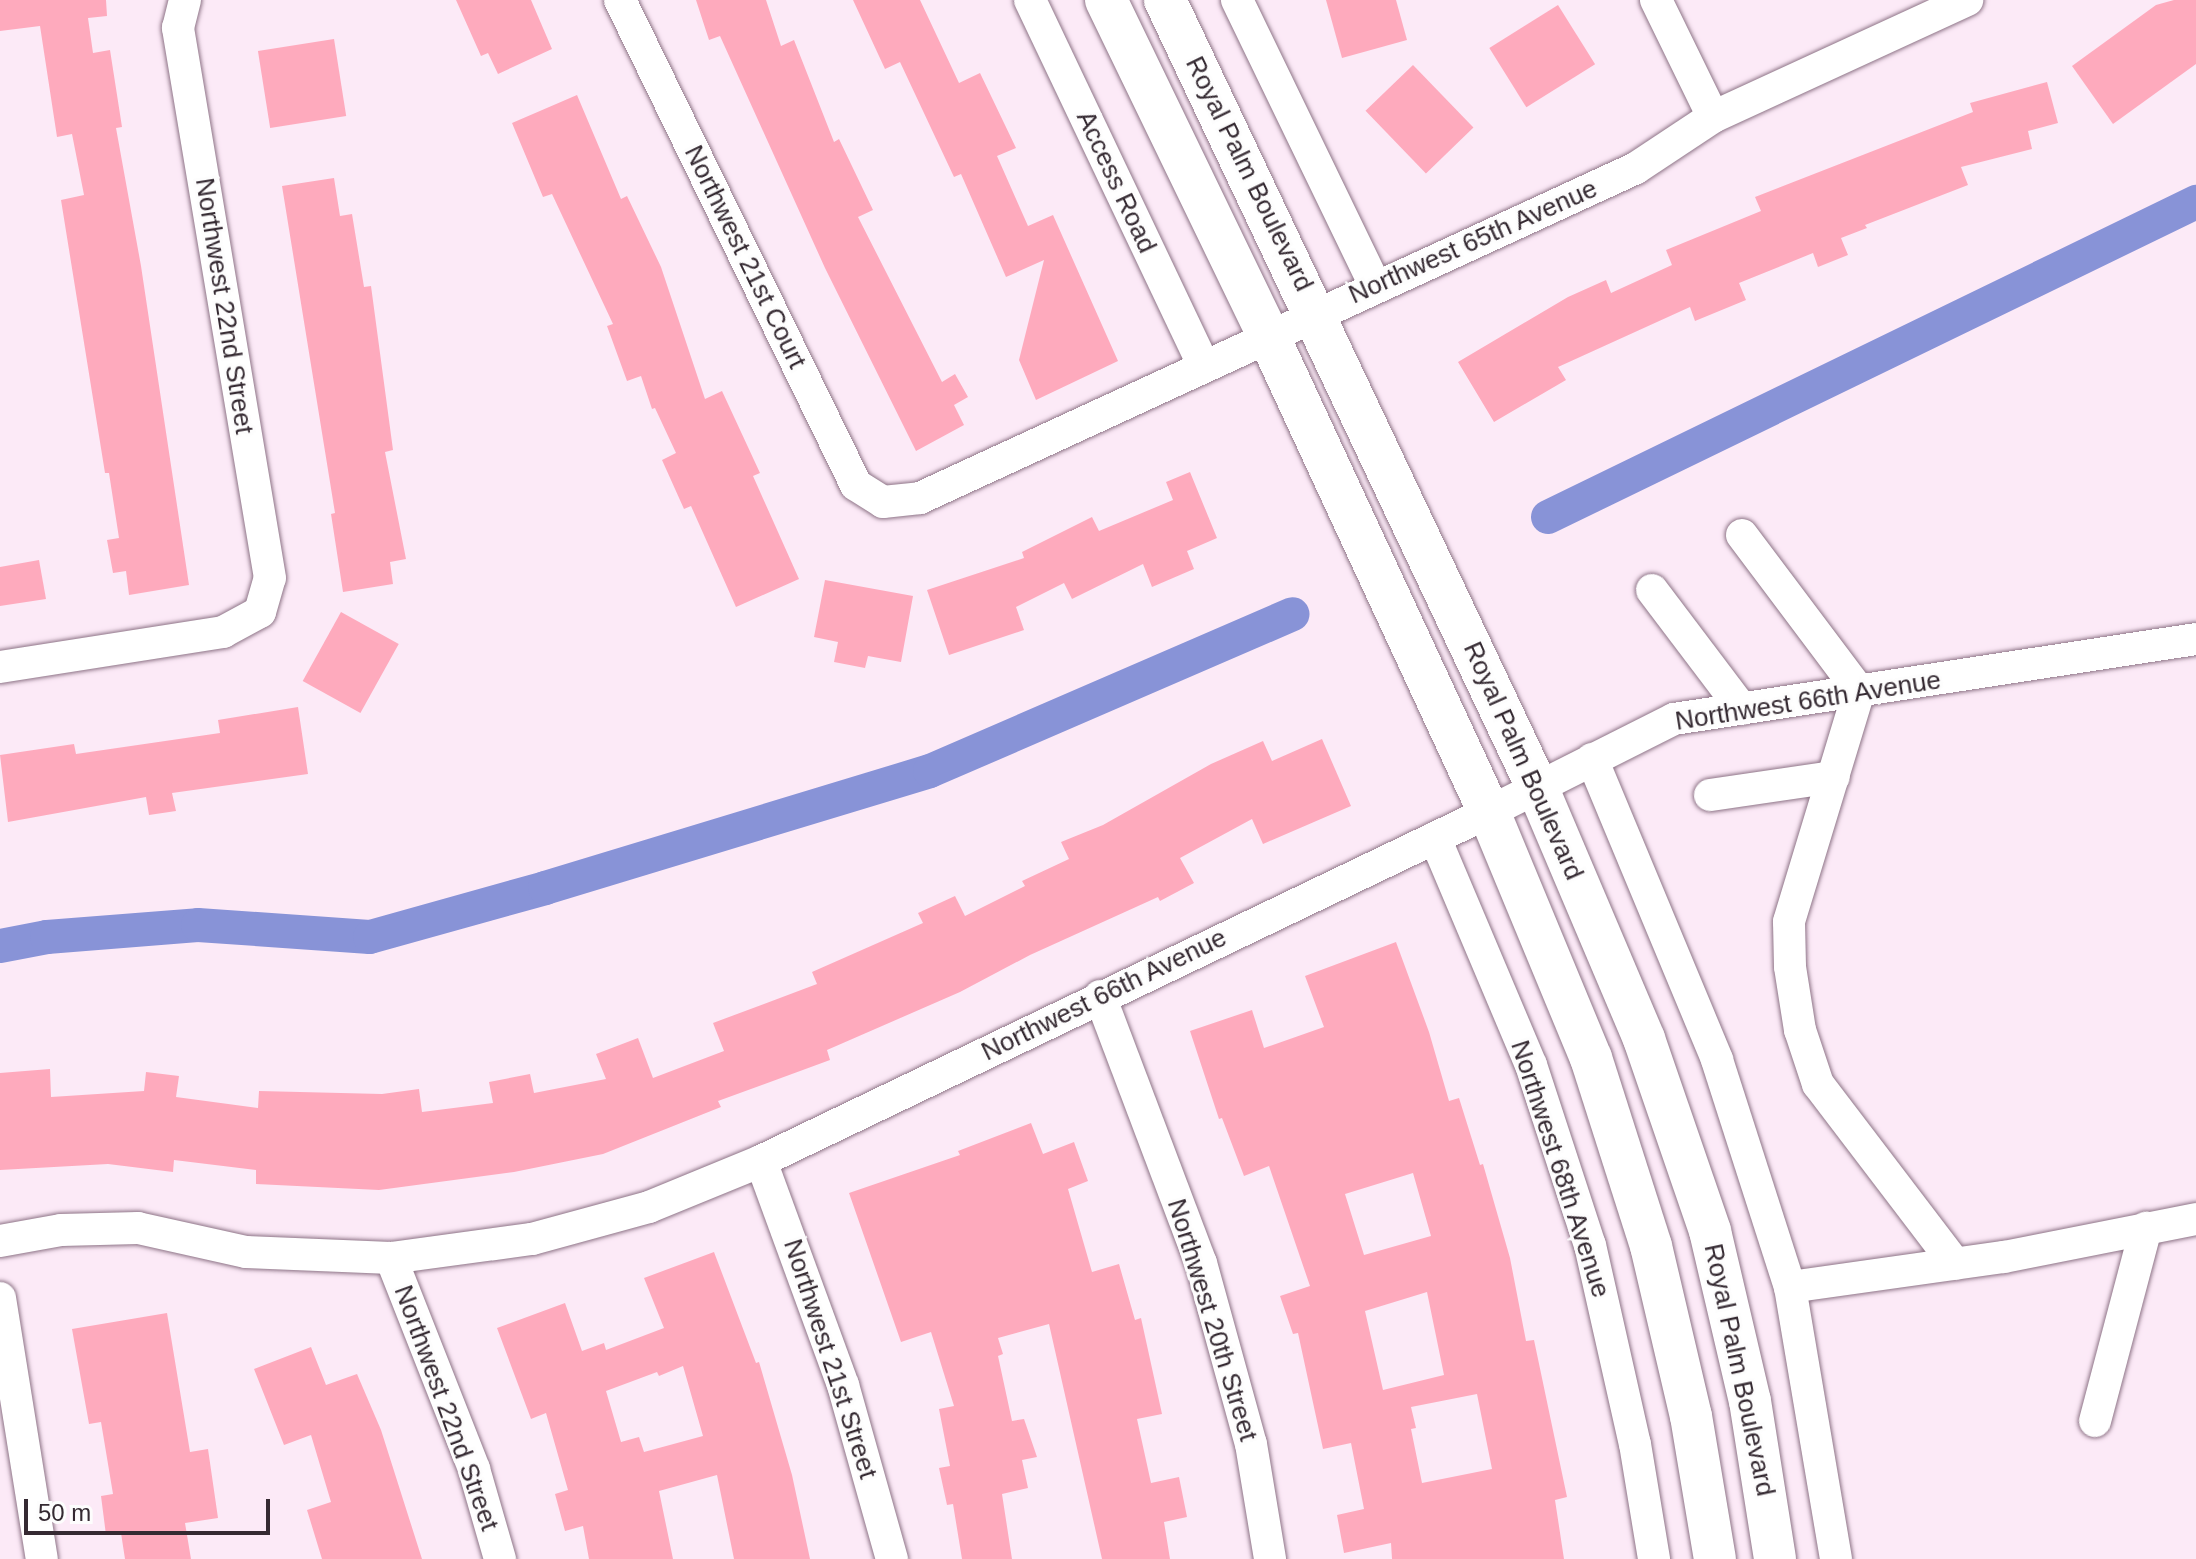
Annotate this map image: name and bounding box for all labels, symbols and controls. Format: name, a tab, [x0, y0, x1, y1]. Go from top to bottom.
street label: Royal Palm Boulevard	[1179, 52, 1319, 296]
street label: Access Road	[1069, 106, 1163, 258]
street label: Northwest 21st Court	[677, 140, 813, 374]
street label: Northwest 65th Avenue	[1343, 173, 1603, 311]
street label: Northwest 22nd Street	[188, 176, 260, 436]
street label: Royal Palm Boulevard	[1456, 637, 1590, 885]
street label: Northwest 66th Avenue	[1672, 664, 1944, 738]
street label: Northwest 66th Avenue	[976, 922, 1232, 1068]
street label: Northwest 68th Avenue	[1503, 1036, 1617, 1302]
street label: Northwest 20th Street	[1160, 1195, 1264, 1445]
street label: Northwest 21st Street	[777, 1235, 883, 1483]
street label: Royal Palm Boulevard	[1697, 1241, 1781, 1499]
street label: Northwest 22nd Street	[387, 1281, 505, 1535]
scale bar	[28, 1483, 274, 1533]
text: 50 m	[38, 1499, 91, 1526]

